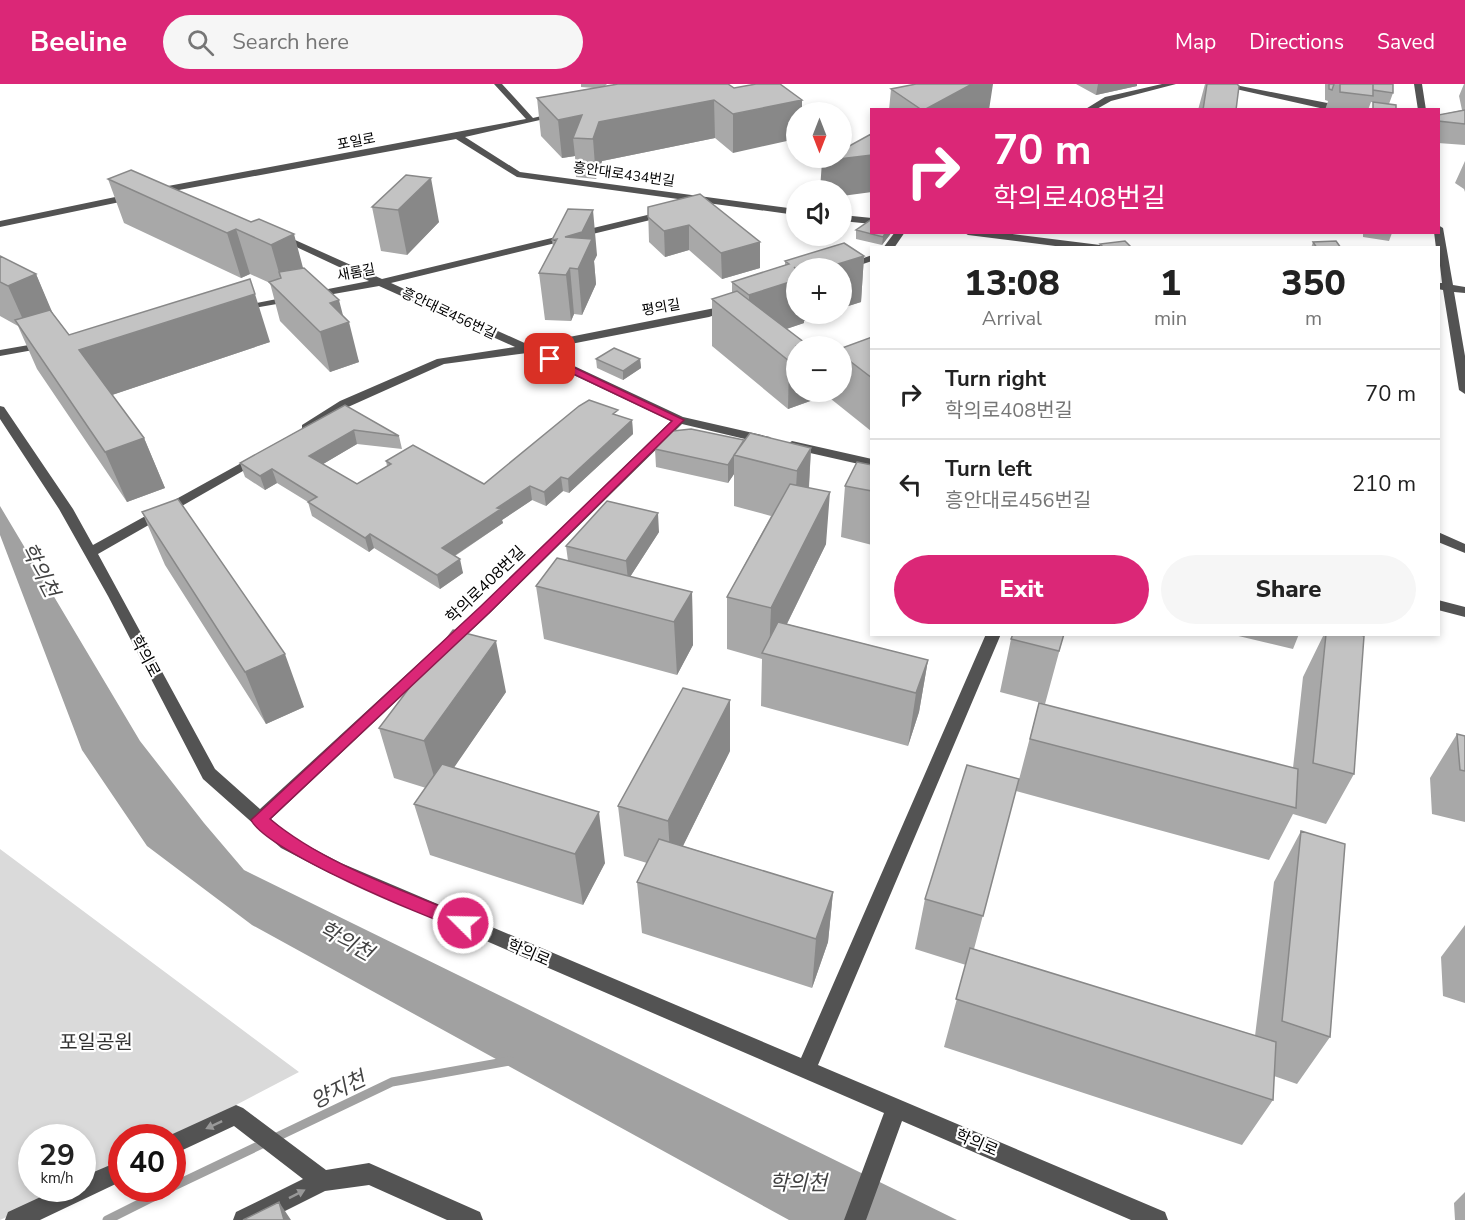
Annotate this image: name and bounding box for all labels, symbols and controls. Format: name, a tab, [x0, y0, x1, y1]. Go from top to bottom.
search box	[163, 15, 583, 69]
text: Beeline	[30, 23, 127, 61]
icon: search	[184, 26, 217, 59]
text: Search here	[232, 27, 349, 57]
text: Map	[1175, 28, 1216, 56]
text: Directions	[1249, 28, 1344, 56]
text: Saved	[1377, 28, 1435, 56]
north arrow	[786, 102, 852, 168]
map controls	[786, 102, 852, 402]
text: 70 m	[993, 122, 1092, 179]
street label: 포일로	[335, 128, 377, 155]
icon: right	[894, 132, 972, 210]
street label: 흥안대로434번길	[572, 158, 676, 191]
button: sound	[786, 180, 852, 246]
text: 학의로408번길	[993, 180, 1166, 217]
button: +	[786, 258, 852, 324]
street label: 새롬길	[335, 259, 377, 286]
text: 13:08	[964, 259, 1060, 308]
text: 1	[1160, 259, 1181, 308]
text: 350	[1281, 259, 1346, 308]
street label: 흥안대로456번길	[398, 283, 499, 344]
street label: 평의길	[640, 295, 682, 320]
text: Arrival	[982, 305, 1042, 332]
text: min	[1154, 305, 1187, 332]
text: m	[1305, 305, 1322, 332]
pin	[524, 333, 575, 384]
button: −	[786, 336, 852, 402]
icon: arrive	[533, 342, 566, 375]
text: Turn right	[945, 364, 1046, 394]
icon: right	[894, 378, 927, 411]
text: 70 m	[1365, 379, 1416, 409]
text: 학의로408번길	[945, 397, 1073, 424]
text: Turn left	[945, 454, 1032, 484]
icon: left	[894, 468, 927, 501]
text: 210 m	[1352, 469, 1416, 499]
text: 흥안대로456번길	[945, 487, 1091, 514]
water label: 학의천	[14, 538, 67, 605]
street label: 학의로408번길	[441, 541, 530, 628]
button: Exit	[894, 555, 1149, 624]
button: Share	[1161, 555, 1416, 624]
street label: 학의로	[125, 632, 165, 681]
position arrow	[431, 891, 495, 955]
water label: 학의천	[314, 915, 380, 969]
street label: 학의로	[504, 934, 553, 972]
park label: 포일공원	[59, 1029, 133, 1056]
water label: 양지천	[306, 1064, 373, 1115]
one-way arrow	[206, 1121, 223, 1130]
speed limit sign: 40	[108, 1124, 186, 1202]
street label: 학의로	[952, 1124, 1001, 1162]
text: 29	[39, 1135, 75, 1176]
text: km/h	[40, 1168, 74, 1188]
water label: 학의천	[769, 1169, 830, 1197]
one-way arrow	[288, 1189, 305, 1199]

